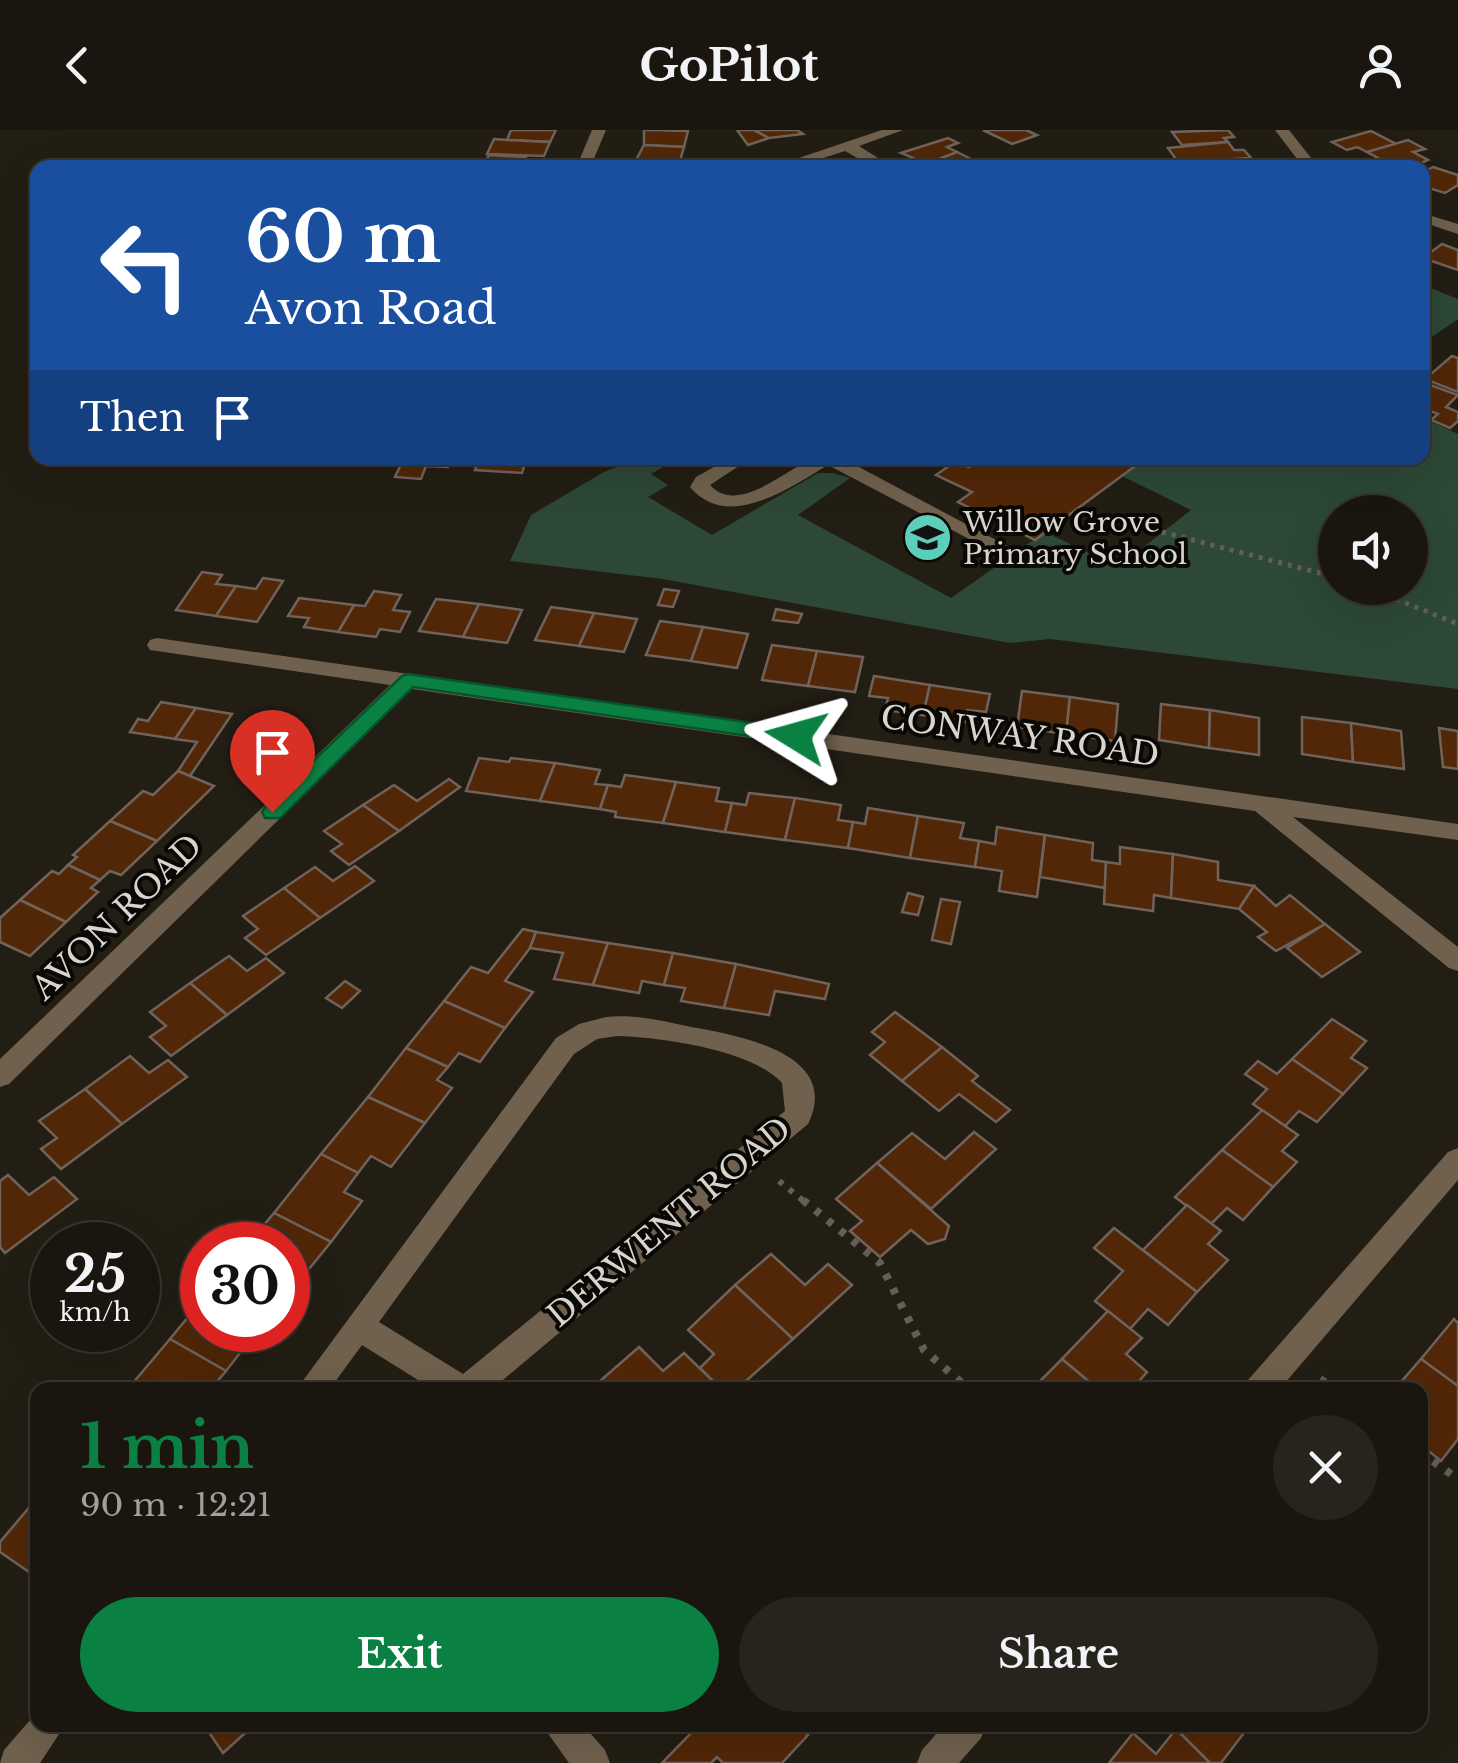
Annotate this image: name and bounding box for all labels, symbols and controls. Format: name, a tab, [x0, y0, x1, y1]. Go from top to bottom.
text: GoPilot	[639, 37, 819, 93]
icon: back	[50, 38, 105, 93]
icon: person	[1353, 38, 1408, 93]
text: 60 m	[245, 194, 441, 281]
icon: left	[80, 200, 210, 330]
text: Avon Road	[245, 280, 497, 336]
icon: arrive	[205, 390, 260, 445]
text: Then	[80, 394, 185, 441]
map controls	[1318, 495, 1428, 605]
button: sound	[1318, 495, 1428, 605]
place label: Willow Grove Primary School	[962, 505, 1187, 572]
school or university icon: Willow Grove Primary School	[902, 512, 954, 564]
position arrow	[744, 684, 848, 788]
street label: CONWAY ROAD	[878, 697, 1162, 775]
pin	[230, 710, 315, 813]
icon: arrive	[245, 725, 300, 780]
street label: AVON ROAD	[23, 826, 210, 1009]
street label: DERWENT ROAD	[539, 1108, 799, 1336]
speed limit sign: 30	[180, 1222, 310, 1352]
text: 25	[64, 1243, 126, 1306]
text: km/h	[60, 1297, 130, 1328]
text: 1 min	[80, 1410, 254, 1484]
button: close	[1273, 1415, 1378, 1520]
text: 90 m · 12:21	[80, 1485, 272, 1525]
button: Exit	[80, 1597, 719, 1712]
button: Share	[739, 1597, 1378, 1712]

